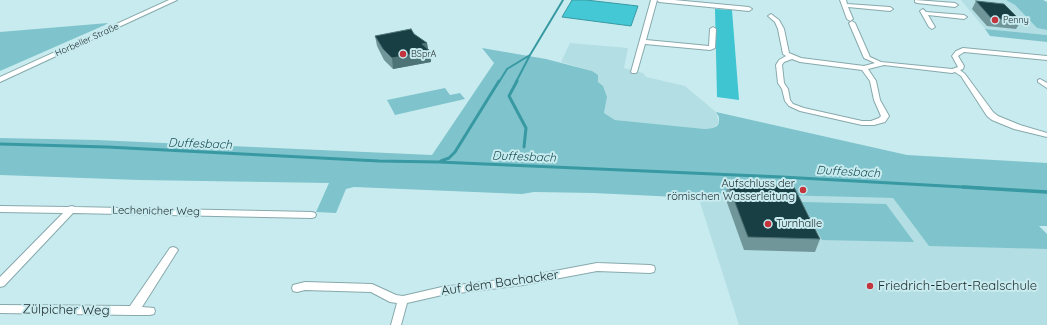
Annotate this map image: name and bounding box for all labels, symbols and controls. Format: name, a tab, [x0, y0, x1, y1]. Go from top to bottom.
marker: Penny	[990, 15, 1000, 25]
place label: Penny	[1003, 15, 1029, 25]
street label: Horbeller Straße	[54, 21, 120, 59]
marker: BSprA	[398, 49, 408, 59]
place label: BSprA	[411, 49, 436, 59]
water label: Duffesbach	[168, 136, 232, 152]
water label: Duffesbach	[492, 149, 556, 165]
water label: Duffesbach	[816, 163, 880, 181]
place label: Aufschluss der römischen Wasserleitung	[667, 177, 795, 203]
marker: Aufschluss der römischen Wasserleitung	[798, 185, 808, 195]
street label: Lechenicher Weg	[112, 204, 200, 218]
place label: Turnhalle	[776, 217, 822, 231]
marker: Turnhalle	[763, 219, 773, 229]
street label: Auf dem Bachacker	[440, 267, 560, 299]
place label: Friedrich-Ebert-Realschule	[878, 278, 1037, 294]
marker: Friedrich-Ebert-Realschule	[865, 281, 875, 291]
street label: Zülpicher Weg	[22, 301, 110, 319]

